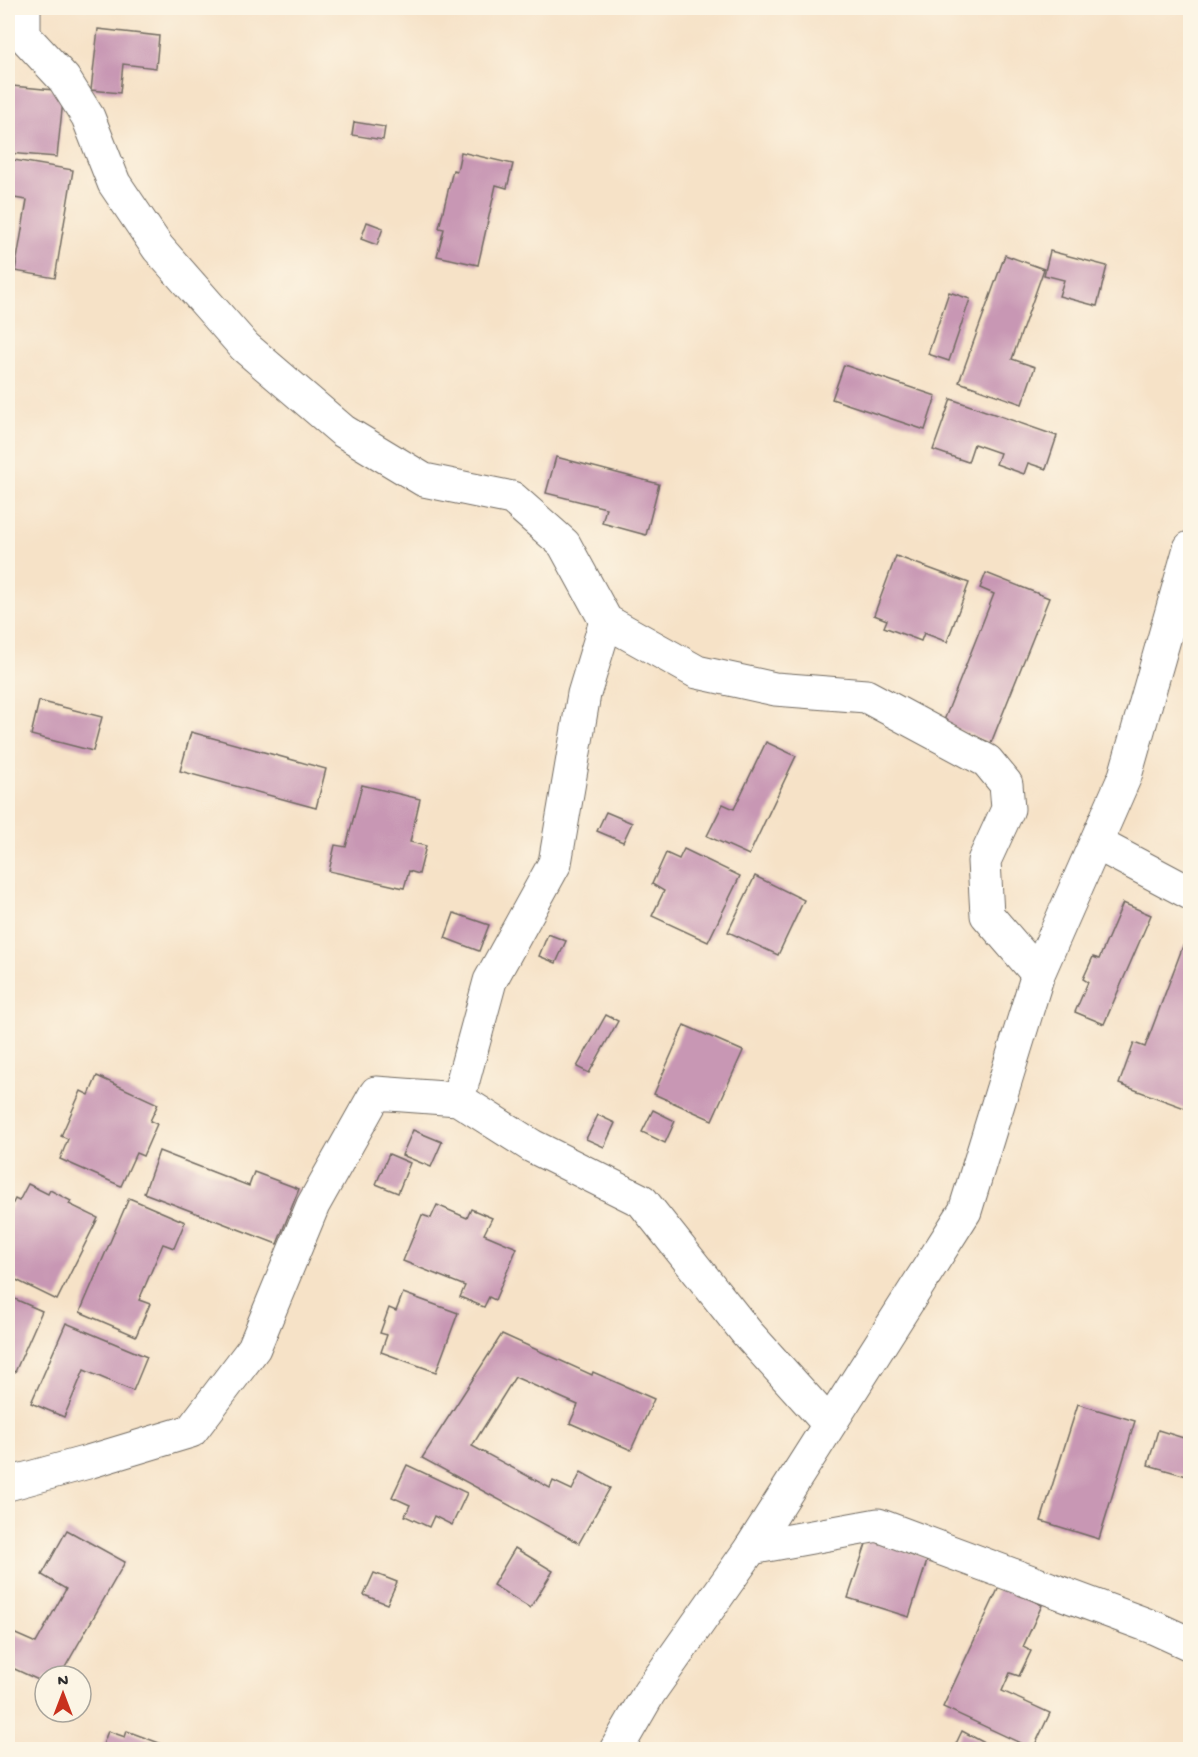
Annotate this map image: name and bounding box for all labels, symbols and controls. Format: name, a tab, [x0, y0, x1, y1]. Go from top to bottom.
north arrow	[33, 1664, 93, 1724]
text: N	[58, 1673, 69, 1692]

